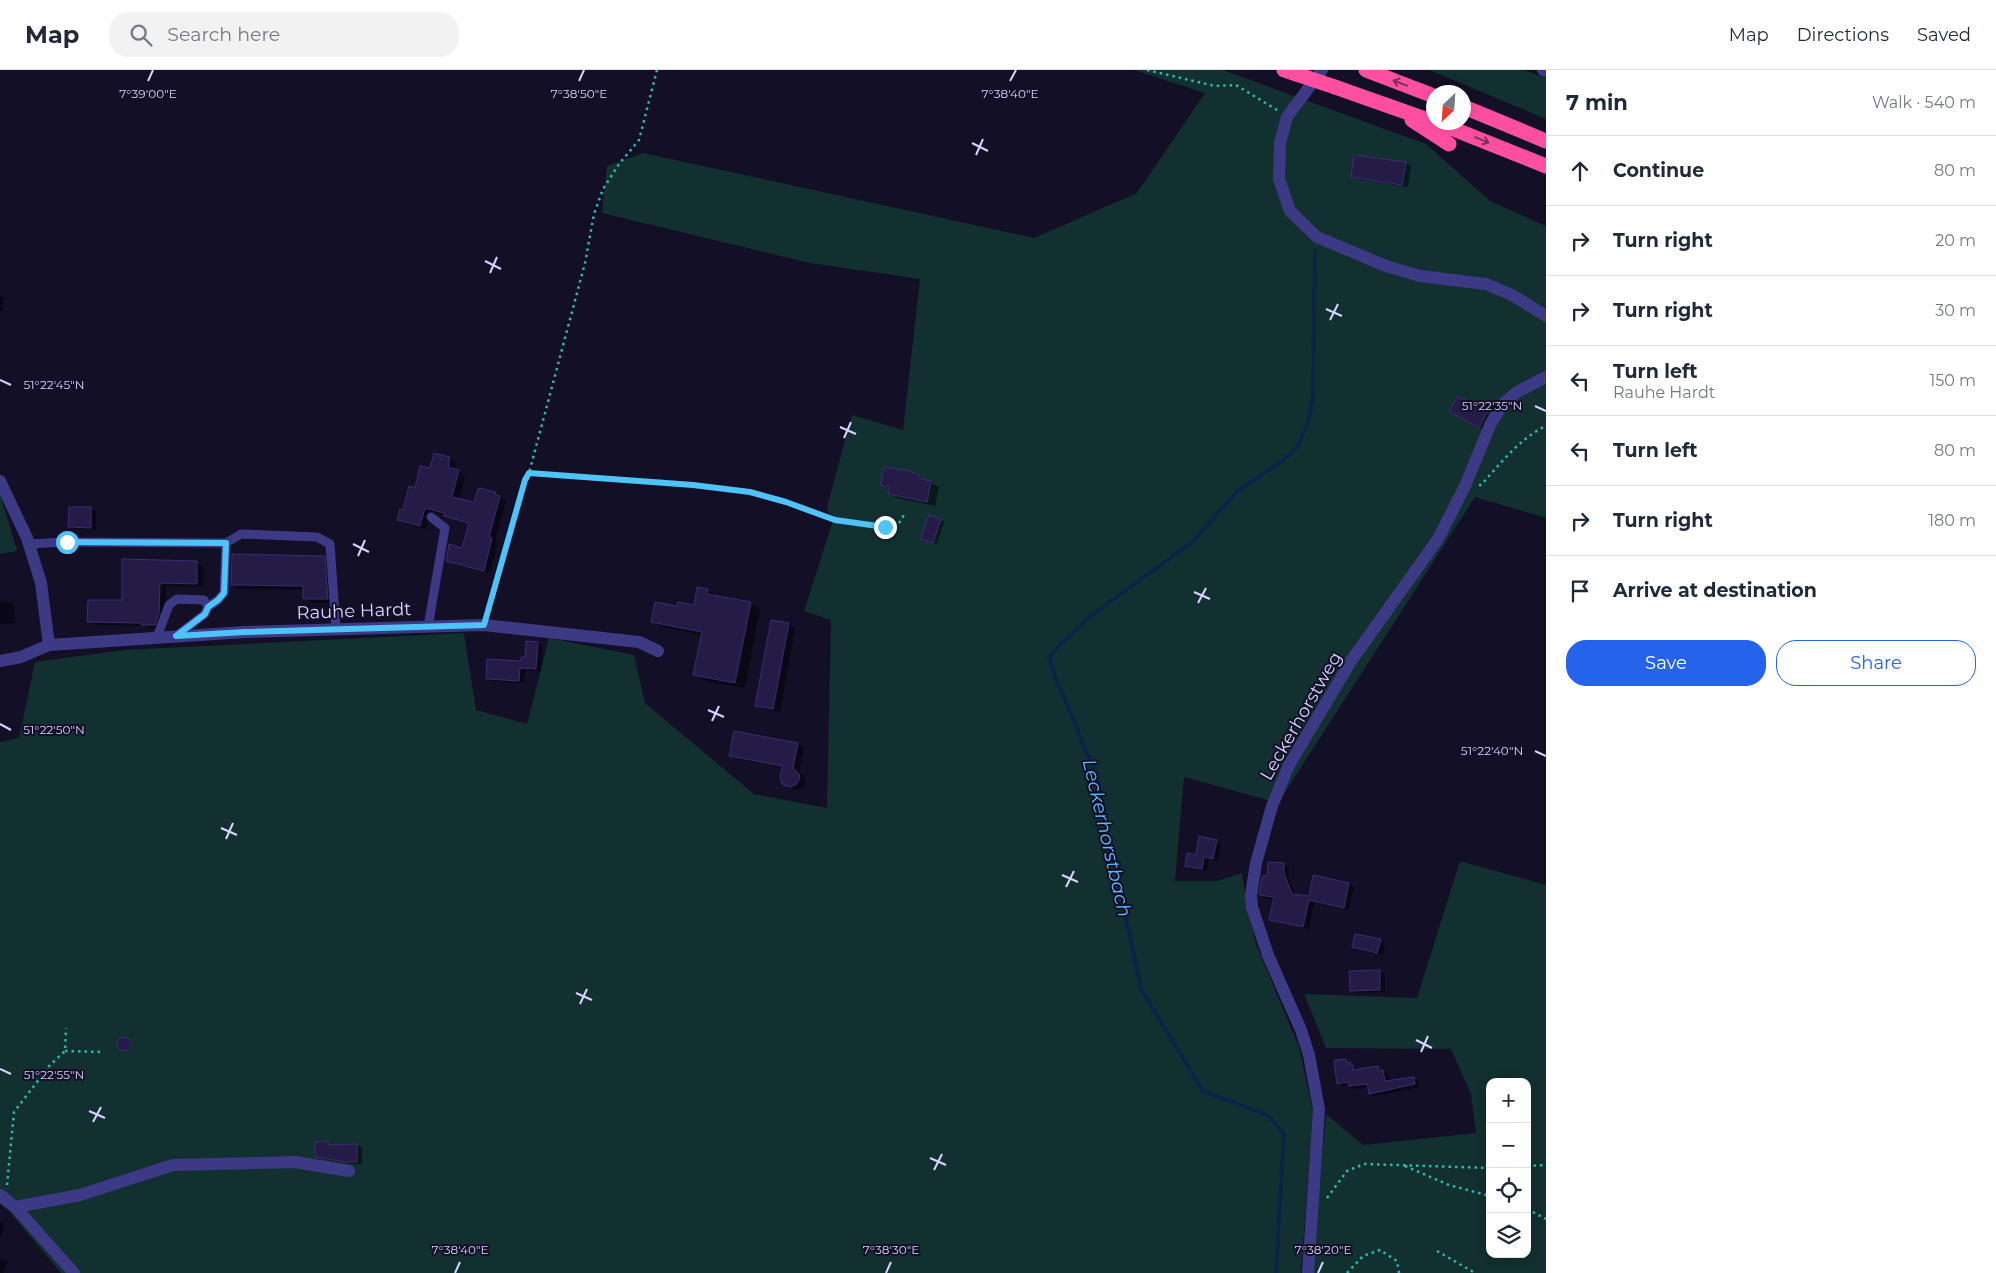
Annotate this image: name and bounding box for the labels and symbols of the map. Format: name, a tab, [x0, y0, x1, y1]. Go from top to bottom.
one-way arrow	[1392, 78, 1408, 87]
north arrow	[1426, 85, 1471, 130]
text: 7°39'00"E	[119, 86, 177, 101]
text: 7°38'50"E	[551, 86, 607, 101]
text: 7°38'40"E	[981, 86, 1039, 101]
one-way arrow	[1474, 136, 1489, 145]
text: 51°22'45"N	[23, 377, 85, 392]
text: 51°22'35"N	[1462, 398, 1522, 413]
route end	[874, 516, 897, 539]
route start	[56, 531, 79, 554]
street label: Rauhe Hardt	[296, 598, 412, 624]
street label: Leckerhorstweg	[1255, 648, 1347, 784]
text: 51°22'50"N	[23, 722, 85, 737]
text: 51°22'40"N	[1461, 743, 1523, 758]
water label: Leckerhorstbach	[1078, 757, 1136, 919]
text: 51°22'55"N	[24, 1067, 84, 1082]
text: 7°38'40"E	[431, 1242, 489, 1257]
text: 7°38'30"E	[863, 1242, 919, 1257]
text: 7°38'20"E	[1295, 1242, 1351, 1257]

